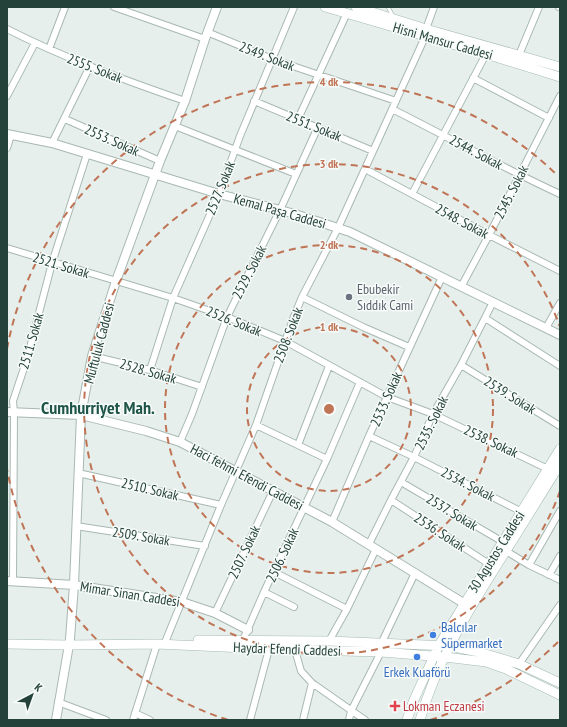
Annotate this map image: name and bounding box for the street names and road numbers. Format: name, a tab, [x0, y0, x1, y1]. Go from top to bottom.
street label: Hisni Mansur Caddesi	[391, 18, 495, 64]
street label: 2549. Sokak	[237, 37, 298, 75]
street label: 2555. Sokak	[65, 49, 126, 87]
street label: 2551. Sokak	[284, 107, 345, 145]
street label: 2553. Sokak	[82, 120, 143, 160]
street label: 2544. Sokak	[446, 130, 506, 174]
street label: 2527. Sokak	[201, 158, 239, 218]
street label: 2545. Sokak	[490, 161, 532, 222]
street label: Kemal Paşa Caddesi	[232, 189, 328, 233]
street label: 2548. Sokak	[432, 199, 492, 243]
street label: 2529. Sokak	[228, 241, 270, 302]
street label: 2521. Sokak	[31, 248, 92, 282]
street label: Muftuluk Caddesi	[80, 300, 118, 386]
street label: 2526. Sokak	[204, 302, 265, 340]
street label: 2508. Sokak	[269, 304, 307, 365]
street label: 2511. Sokak	[14, 310, 48, 371]
street label: 2528. Sokak	[118, 354, 179, 388]
street label: 2533. Sokak	[366, 368, 406, 429]
street label: 2539. Sokak	[481, 372, 540, 418]
street label: 2535. Sokak	[410, 392, 452, 453]
street label: 2538. Sokak	[461, 421, 522, 462]
street label: Haci fehmi Efendi Caddesi	[187, 440, 307, 514]
street label: 2534. Sokak	[438, 463, 499, 505]
street label: 2510. Sokak	[120, 474, 181, 504]
street label: 2537. Sokak	[423, 490, 482, 535]
street label: 30 Agustos Caddesi	[464, 508, 528, 596]
street label: 2536. Sokak	[411, 509, 470, 556]
street label: 2507. Sokak	[224, 522, 264, 582]
street label: 2509. Sokak	[111, 523, 172, 550]
street label: 2506. Sokak	[262, 524, 303, 585]
street label: Mimar Sinan Caddesi	[79, 577, 181, 611]
street label: Haydar Efendi Caddesi	[233, 638, 341, 660]

